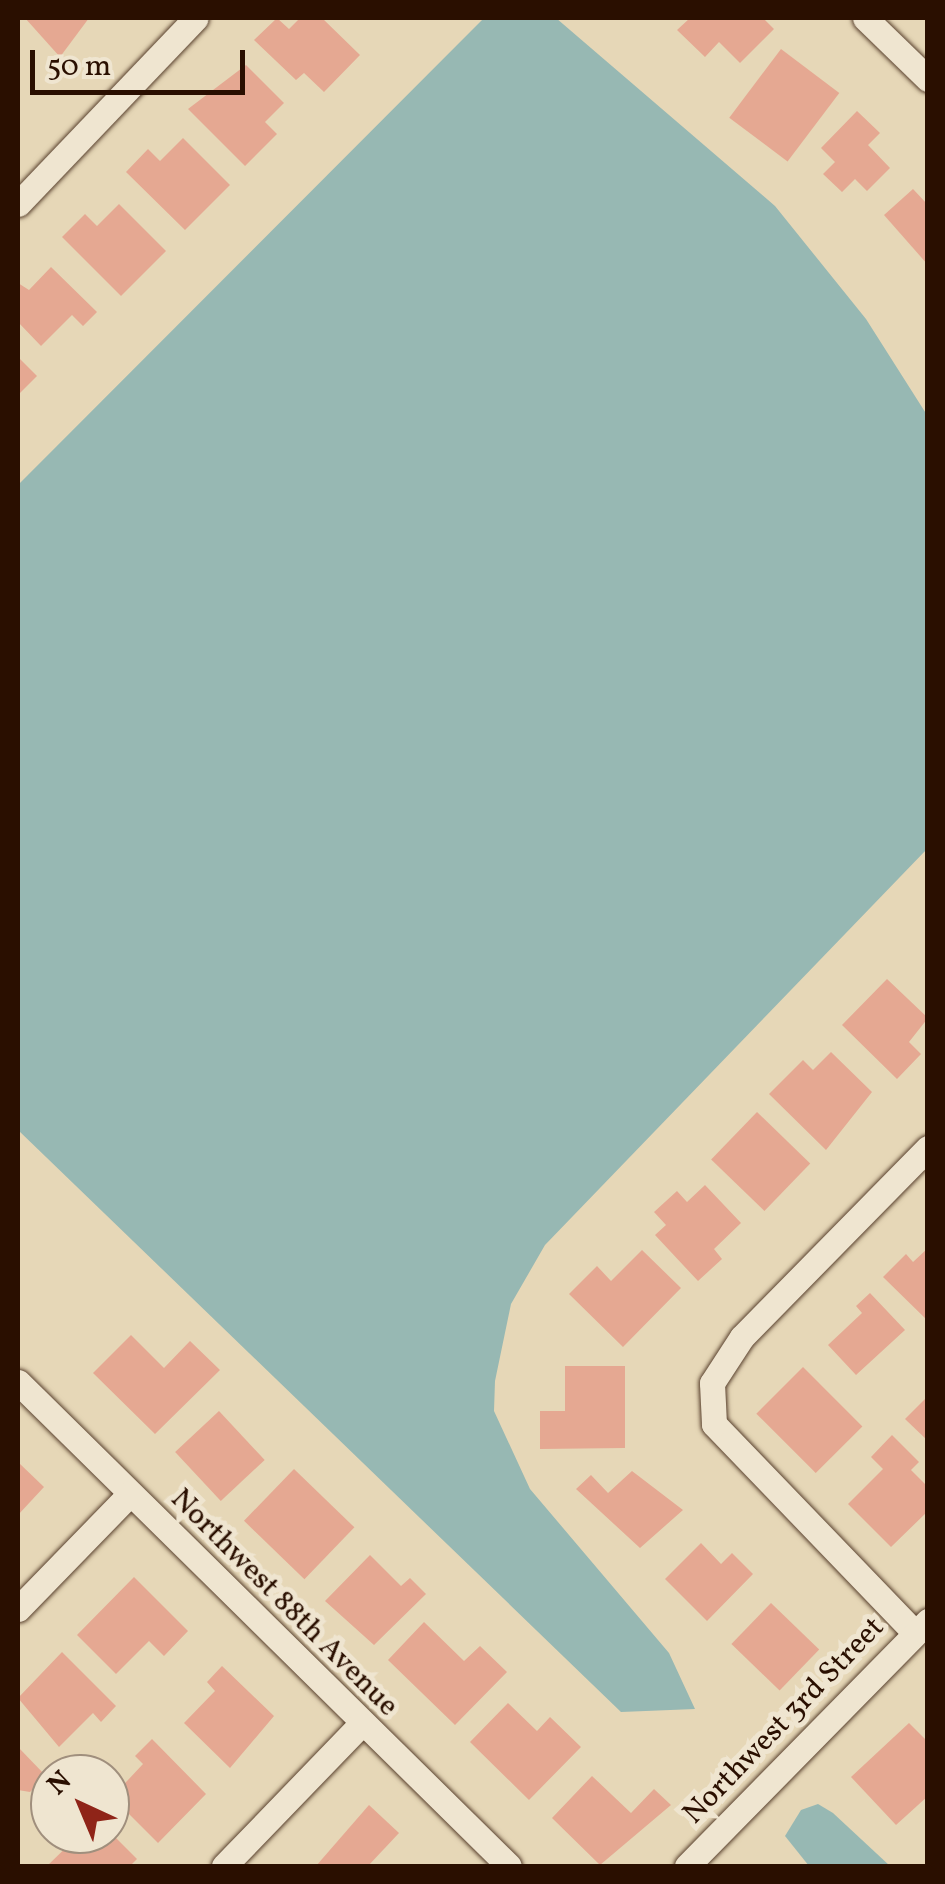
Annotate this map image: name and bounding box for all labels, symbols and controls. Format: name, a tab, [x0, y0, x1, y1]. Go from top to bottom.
scale bar	[35, 30, 250, 92]
text: 50 m	[47, 46, 111, 88]
street label: Northwest 88th Avenue	[163, 1482, 405, 1724]
street label: Northwest 3rd Street	[676, 1610, 892, 1832]
north arrow	[30, 1754, 130, 1854]
text: N	[39, 1762, 81, 1805]

